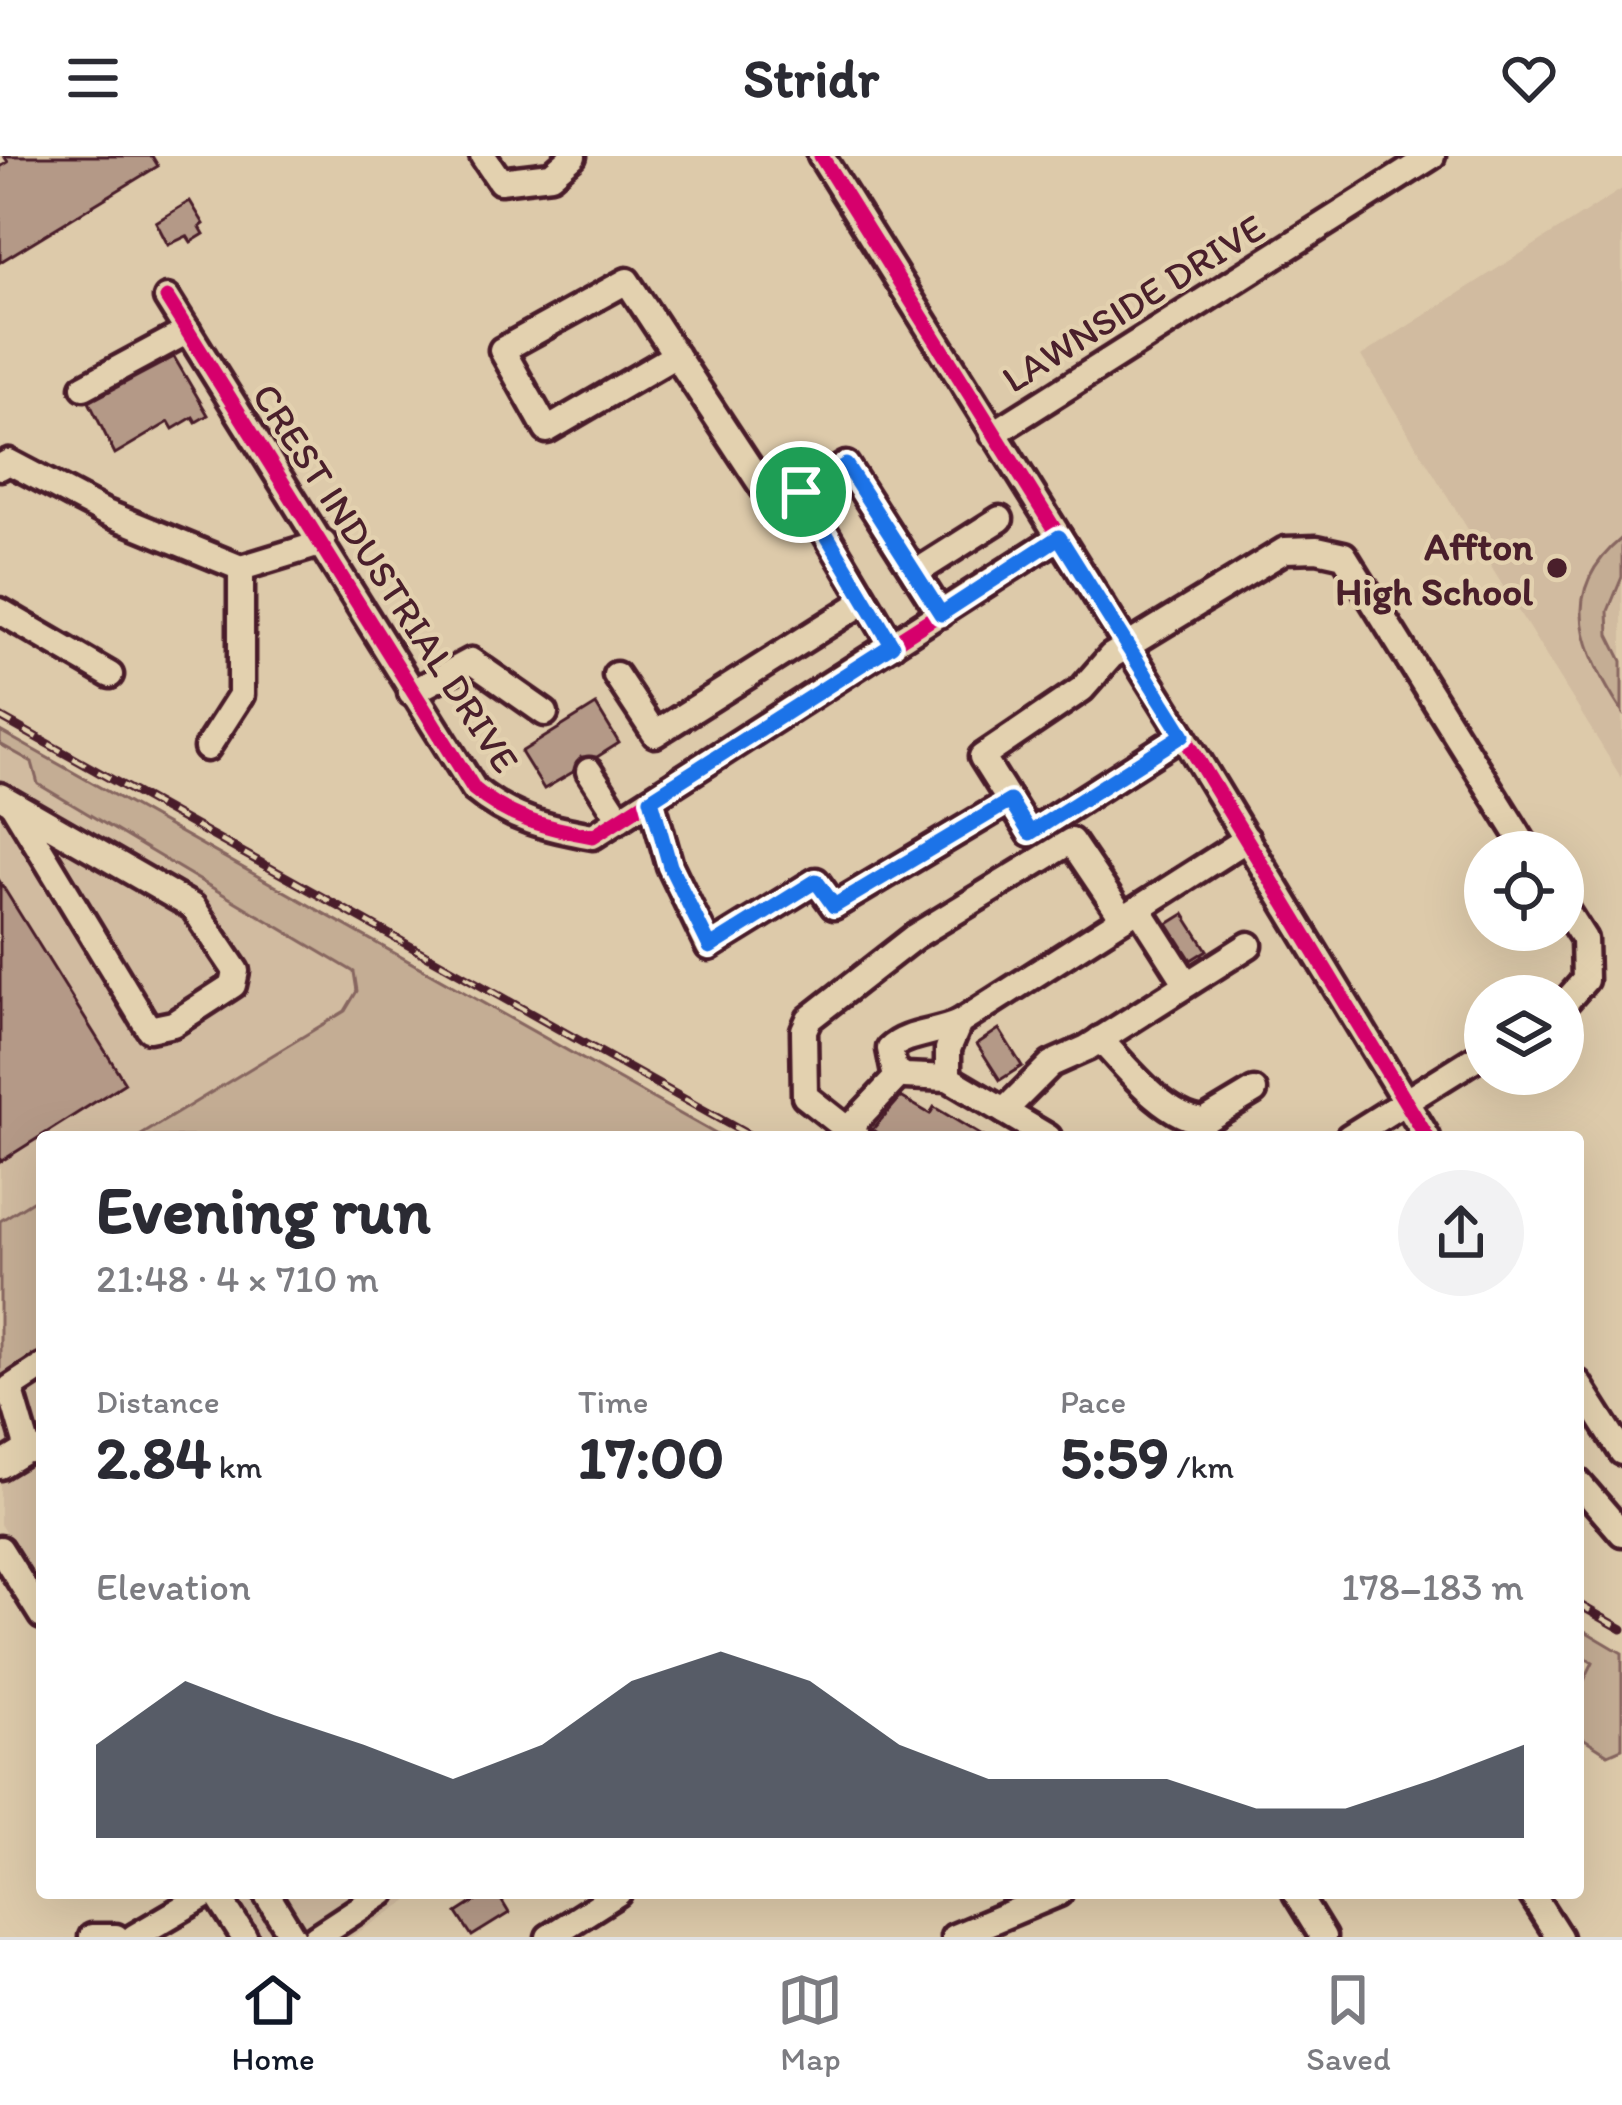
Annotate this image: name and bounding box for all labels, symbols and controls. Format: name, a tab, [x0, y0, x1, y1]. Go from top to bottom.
icon: menu	[60, 45, 126, 111]
icon: heart	[1496, 45, 1562, 111]
text: Stridr	[743, 46, 879, 111]
street label: LAWNSIDE DRIVE	[993, 204, 1273, 402]
street label: CREST INDUSTRIAL DRIVE	[242, 374, 530, 782]
pin	[750, 441, 852, 543]
icon: arrive	[768, 459, 834, 525]
place label: Affton High School	[1335, 523, 1534, 615]
marker: Affton High School	[1544, 555, 1570, 581]
map controls	[1464, 831, 1584, 1095]
button: locate	[1464, 831, 1584, 951]
button: layers	[1464, 975, 1584, 1095]
text: Evening run	[96, 1170, 431, 1250]
button: share	[1398, 1170, 1524, 1296]
text: 21:48 · 4 × 710 m	[96, 1255, 379, 1302]
text: Distance	[96, 1382, 220, 1421]
text: Time	[578, 1382, 648, 1421]
text: Pace	[1060, 1382, 1126, 1421]
text: 2.84	[96, 1421, 211, 1493]
text: 17:00	[578, 1421, 724, 1493]
text: 5:59	[1060, 1421, 1169, 1493]
text: km	[211, 1447, 262, 1486]
text: /km	[1169, 1447, 1234, 1486]
text: Elevation	[96, 1563, 251, 1610]
text: 178–183 m	[1341, 1563, 1524, 1610]
tab: Home	[231, 1967, 315, 2078]
tab: Map	[777, 1967, 843, 2078]
tab: Saved	[1306, 1967, 1391, 2078]

